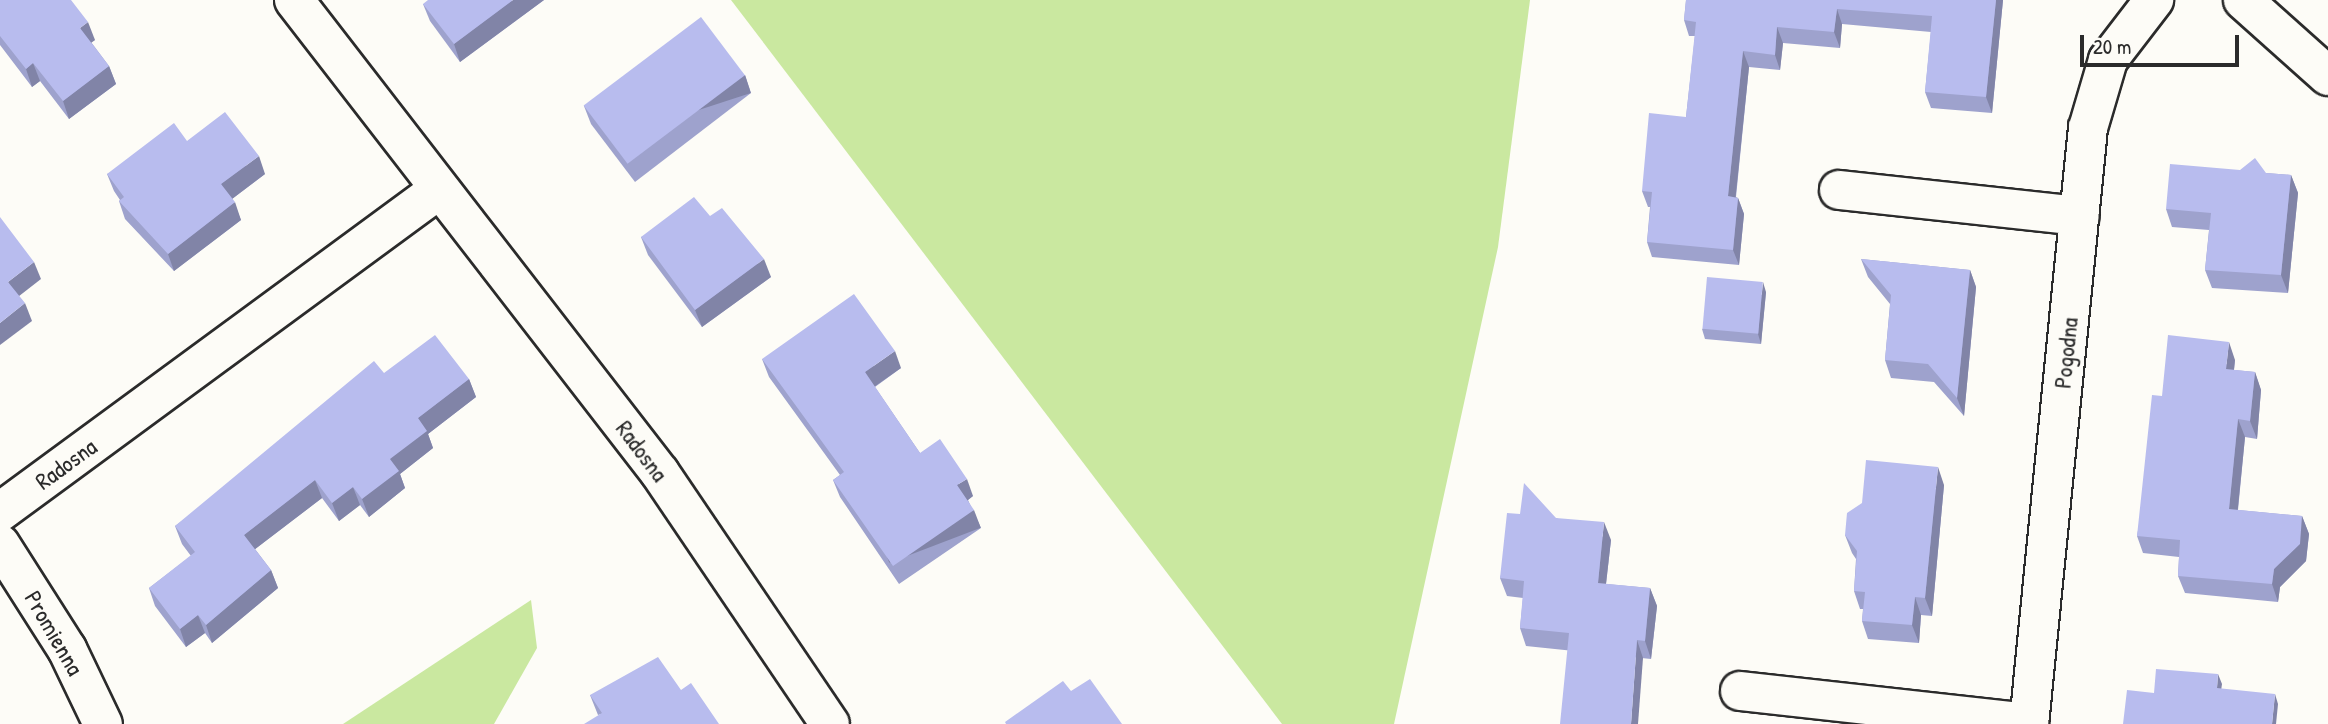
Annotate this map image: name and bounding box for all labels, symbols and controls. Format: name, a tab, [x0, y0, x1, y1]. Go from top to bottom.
scale bar	[2083, 21, 2242, 65]
text: 20 m	[2093, 32, 2131, 61]
street label: Pogodna	[2048, 316, 2084, 390]
street label: Radosna	[610, 415, 674, 487]
street label: Radosna	[30, 432, 102, 496]
street label: Promienna	[18, 586, 90, 680]

